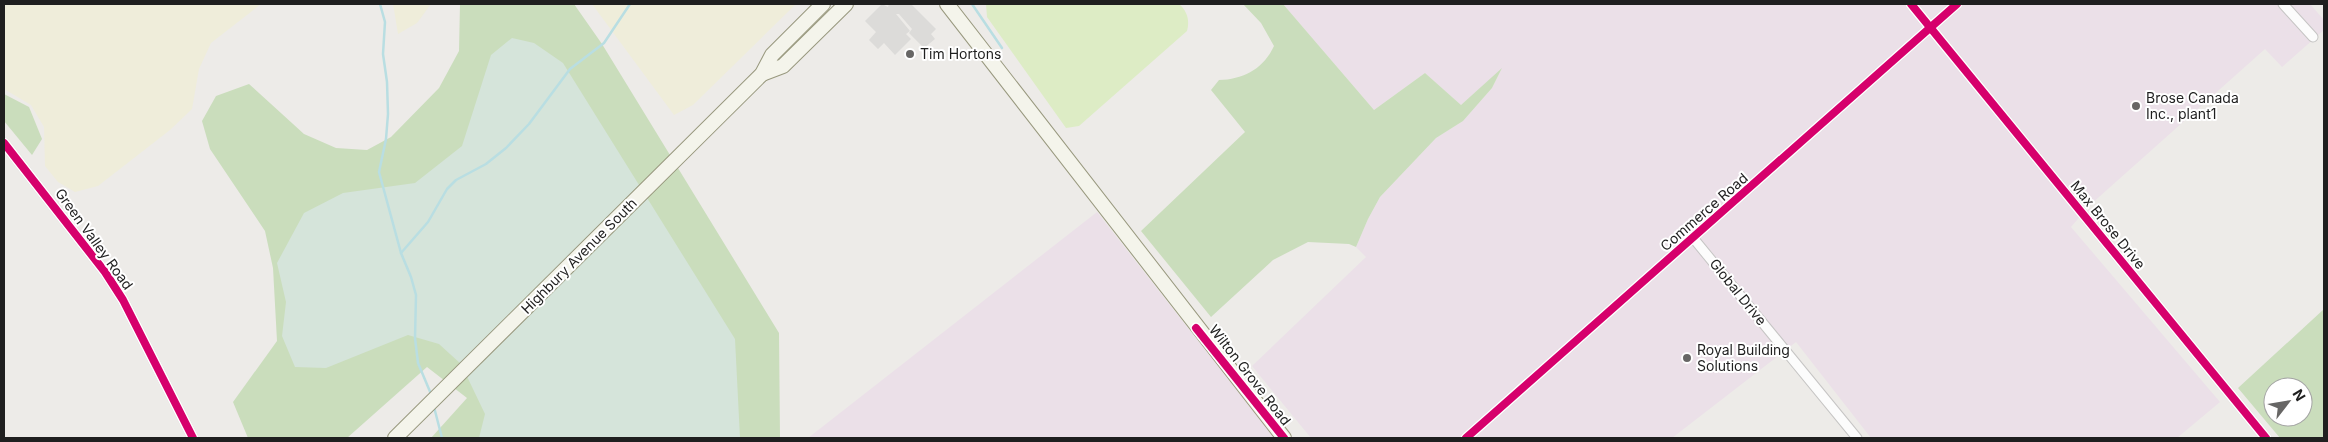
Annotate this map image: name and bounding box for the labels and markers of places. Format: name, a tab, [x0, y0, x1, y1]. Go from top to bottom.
place label: Tim Hortons	[920, 45, 1001, 62]
marker: Tim Hortons	[904, 48, 916, 60]
place label: Brose Canada Inc., plant1	[2146, 89, 2239, 122]
marker: Brose Canada Inc., plant1	[2130, 100, 2142, 112]
place label: Royal Building Solutions	[1697, 341, 1790, 374]
marker: Royal Building Solutions	[1681, 352, 1693, 364]

